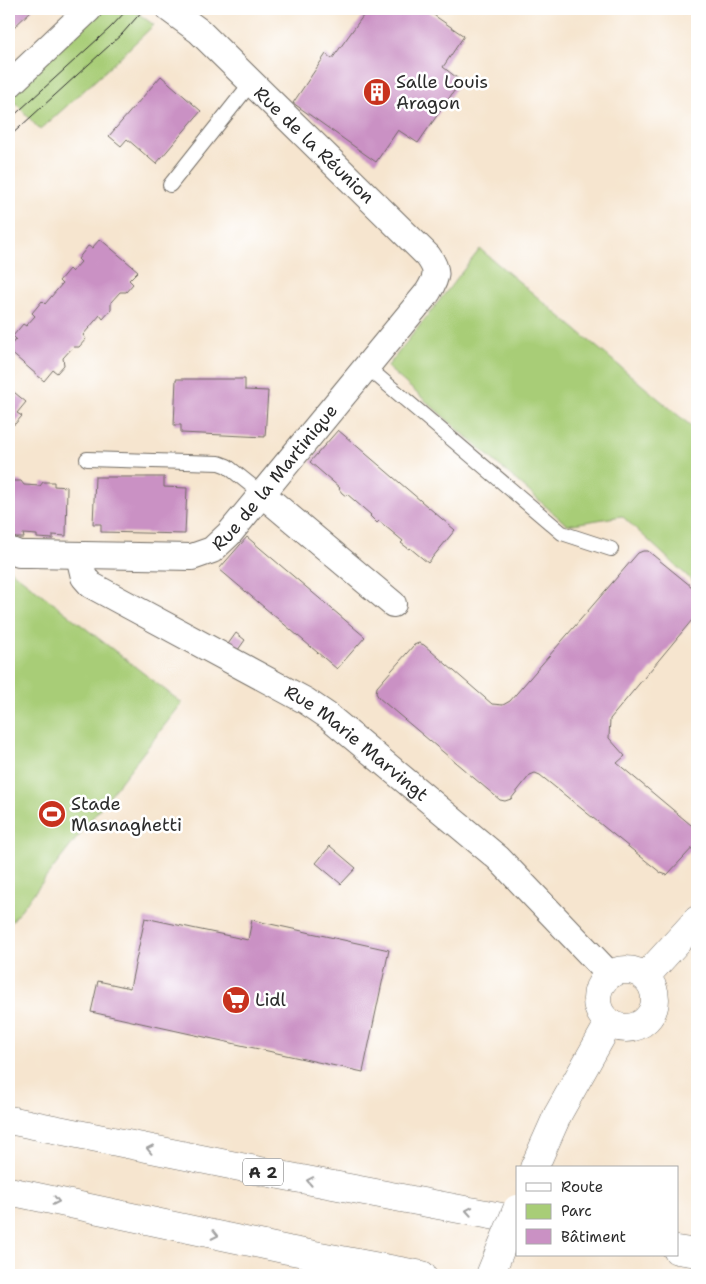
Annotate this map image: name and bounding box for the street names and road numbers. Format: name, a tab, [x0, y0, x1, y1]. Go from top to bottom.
street label: Rue de la Réunion	[249, 81, 379, 209]
street label: Rue de la Martinique	[207, 399, 343, 556]
street label: Rue Marie Marvingt	[280, 680, 433, 807]
road number: A 2	[243, 1158, 283, 1186]

